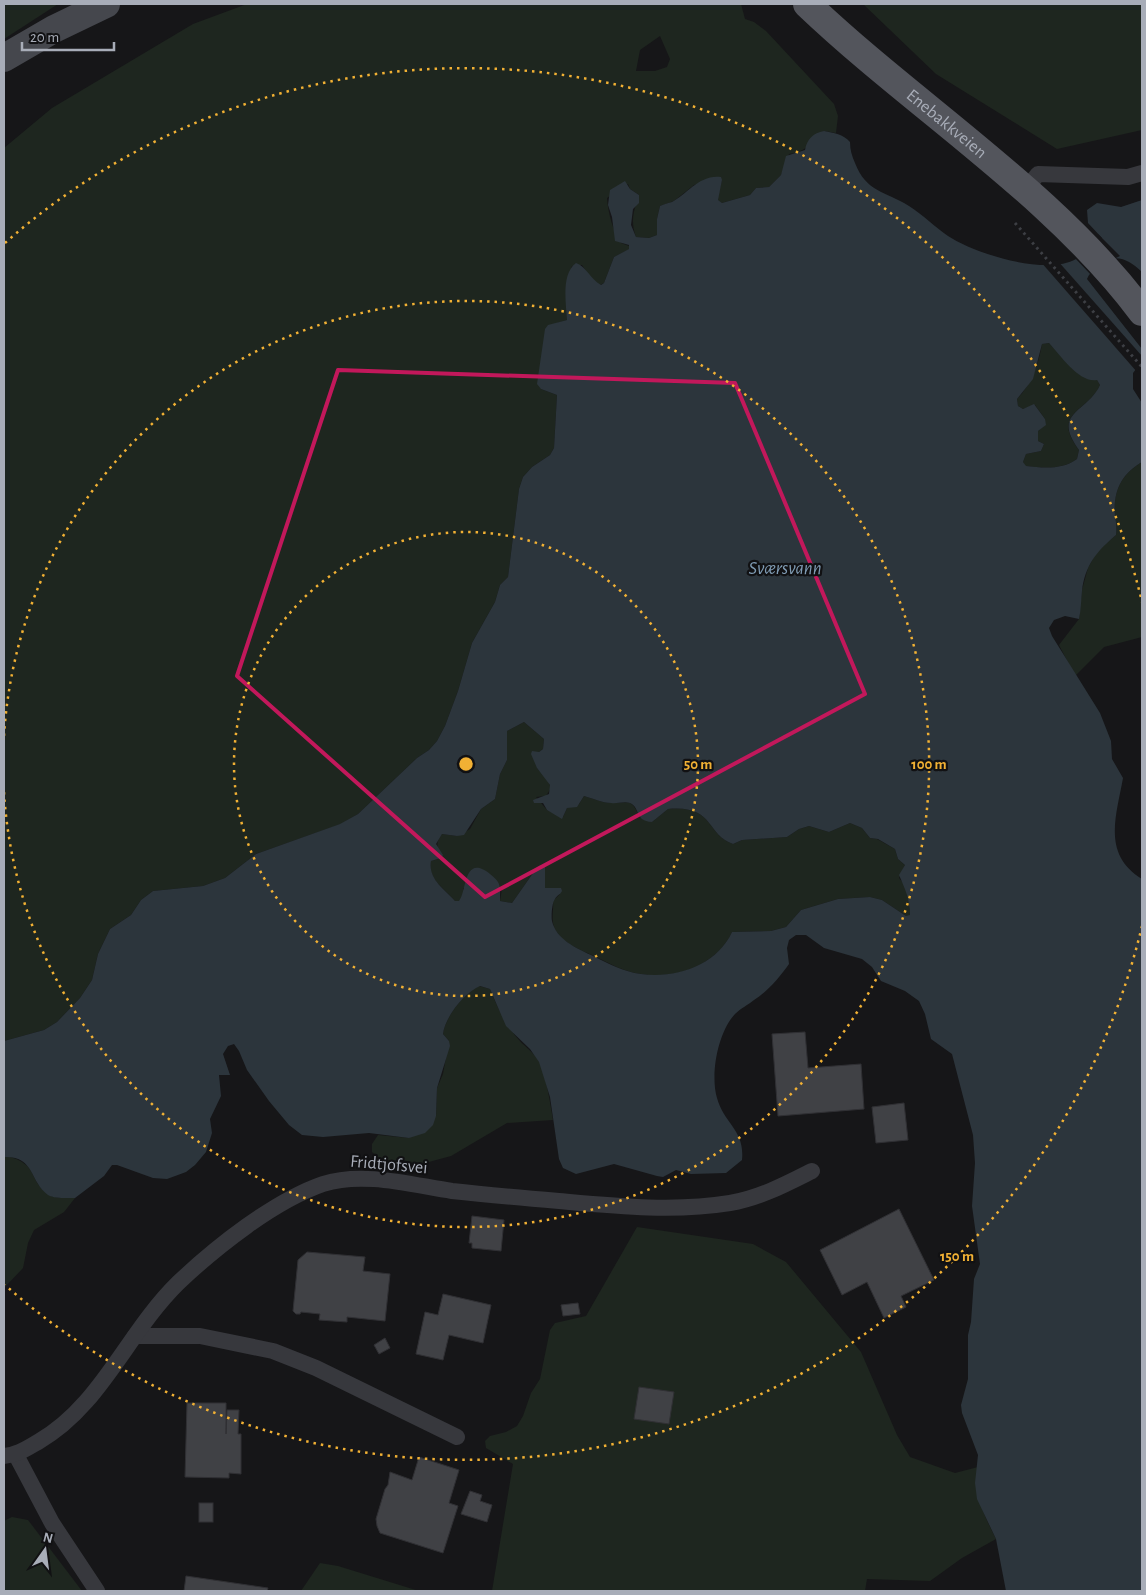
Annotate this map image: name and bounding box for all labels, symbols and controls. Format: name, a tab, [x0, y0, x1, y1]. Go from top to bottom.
scale bar	[22, 20, 115, 52]
text: 20 m	[30, 30, 59, 45]
street label: Enebakkveien	[903, 86, 990, 162]
water label: Sværsvann	[748, 559, 822, 578]
centre of rings	[457, 755, 475, 773]
text: 50 m	[684, 757, 712, 772]
text: 100 m	[911, 757, 947, 772]
street label: Fridtjofsvei	[349, 1153, 428, 1177]
text: 150 m	[940, 1249, 974, 1264]
north arrow	[20, 1525, 70, 1575]
text: N	[41, 1530, 54, 1546]

